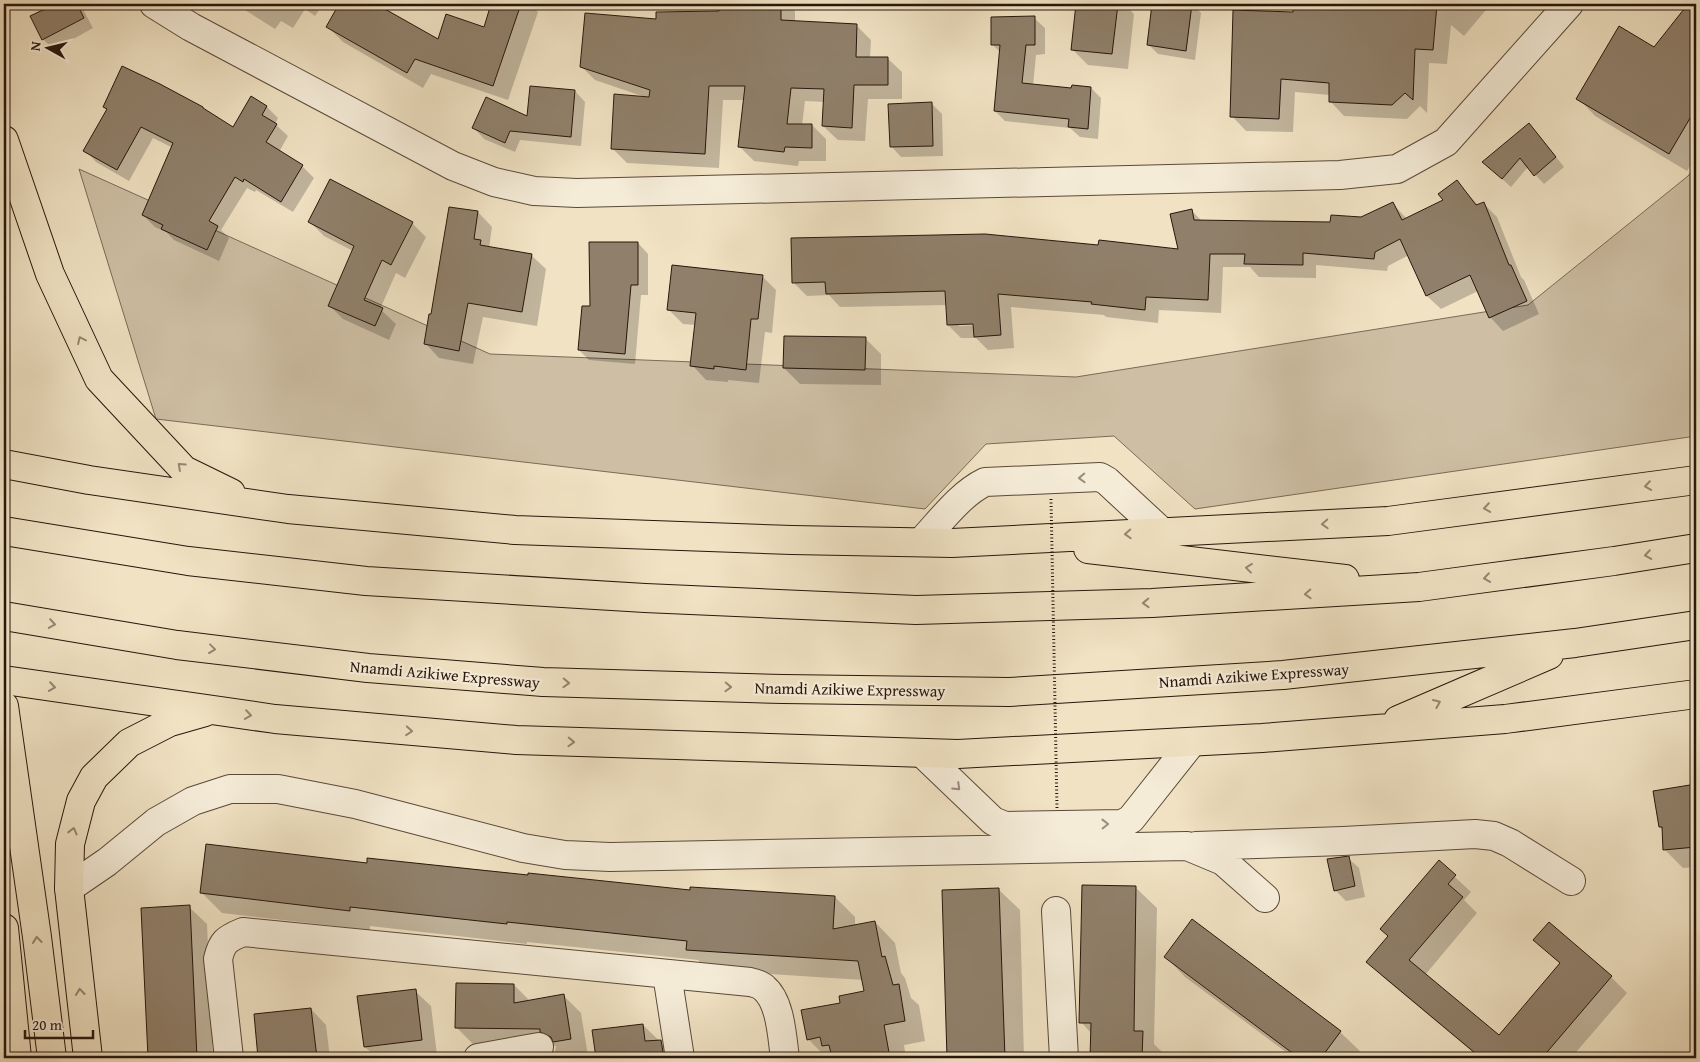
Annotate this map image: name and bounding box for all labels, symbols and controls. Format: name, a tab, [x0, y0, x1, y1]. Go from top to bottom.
north arrow	[22, 22, 72, 72]
text: N	[25, 40, 46, 52]
one-way arrow	[77, 336, 87, 345]
one-way arrow	[178, 463, 187, 472]
one-way arrow	[1078, 472, 1086, 483]
one-way arrow	[1644, 480, 1652, 491]
one-way arrow	[1483, 502, 1491, 512]
one-way arrow	[1321, 519, 1329, 529]
one-way arrow	[1124, 528, 1132, 539]
one-way arrow	[1644, 550, 1652, 560]
one-way arrow	[1245, 563, 1253, 574]
one-way arrow	[1483, 572, 1491, 583]
one-way arrow	[1304, 588, 1312, 599]
one-way arrow	[1142, 598, 1150, 609]
one-way arrow	[47, 619, 56, 629]
one-way arrow	[209, 643, 217, 654]
street label: Nnamdi Azikiwe Expressway	[349, 654, 541, 694]
street label: Nnamdi Azikiwe Expressway	[1158, 656, 1350, 694]
street label: Nnamdi Azikiwe Expressway	[755, 675, 946, 703]
one-way arrow	[562, 677, 570, 688]
one-way arrow	[48, 681, 56, 692]
one-way arrow	[724, 682, 732, 692]
one-way arrow	[1432, 698, 1441, 709]
one-way arrow	[243, 709, 252, 719]
one-way arrow	[406, 725, 414, 736]
one-way arrow	[568, 737, 576, 747]
one-way arrow	[952, 781, 961, 790]
one-way arrow	[1102, 819, 1109, 829]
one-way arrow	[68, 827, 78, 835]
one-way arrow	[33, 936, 43, 945]
one-way arrow	[75, 988, 86, 996]
scale bar	[25, 1007, 92, 1039]
text: 20 m	[32, 1014, 63, 1035]

